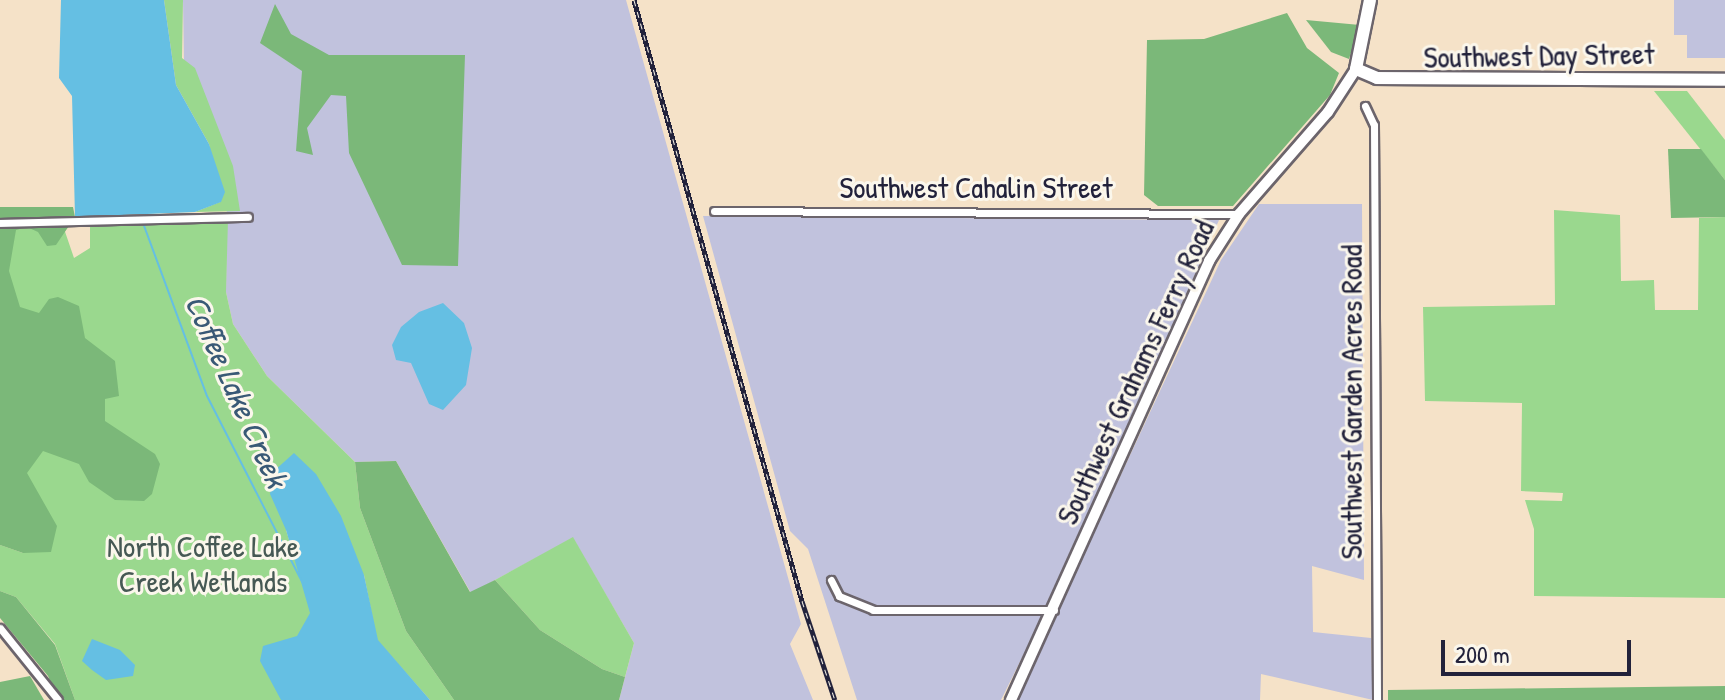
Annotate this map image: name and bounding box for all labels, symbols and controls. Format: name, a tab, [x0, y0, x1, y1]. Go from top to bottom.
street label: Southwest Day Street	[1423, 35, 1655, 75]
street label: Southwest Cahalin Street	[840, 169, 1112, 205]
street label: Southwest Grahams Ferry Road	[1049, 214, 1221, 530]
street label: Southwest Garden Acres Road	[1333, 245, 1369, 559]
water label: Coffee Lake Creek	[176, 289, 296, 493]
park label: North Coffee Lake Creek Wetlands	[107, 528, 299, 598]
scale bar	[1445, 624, 1635, 674]
text: 200 m	[1455, 638, 1510, 670]

